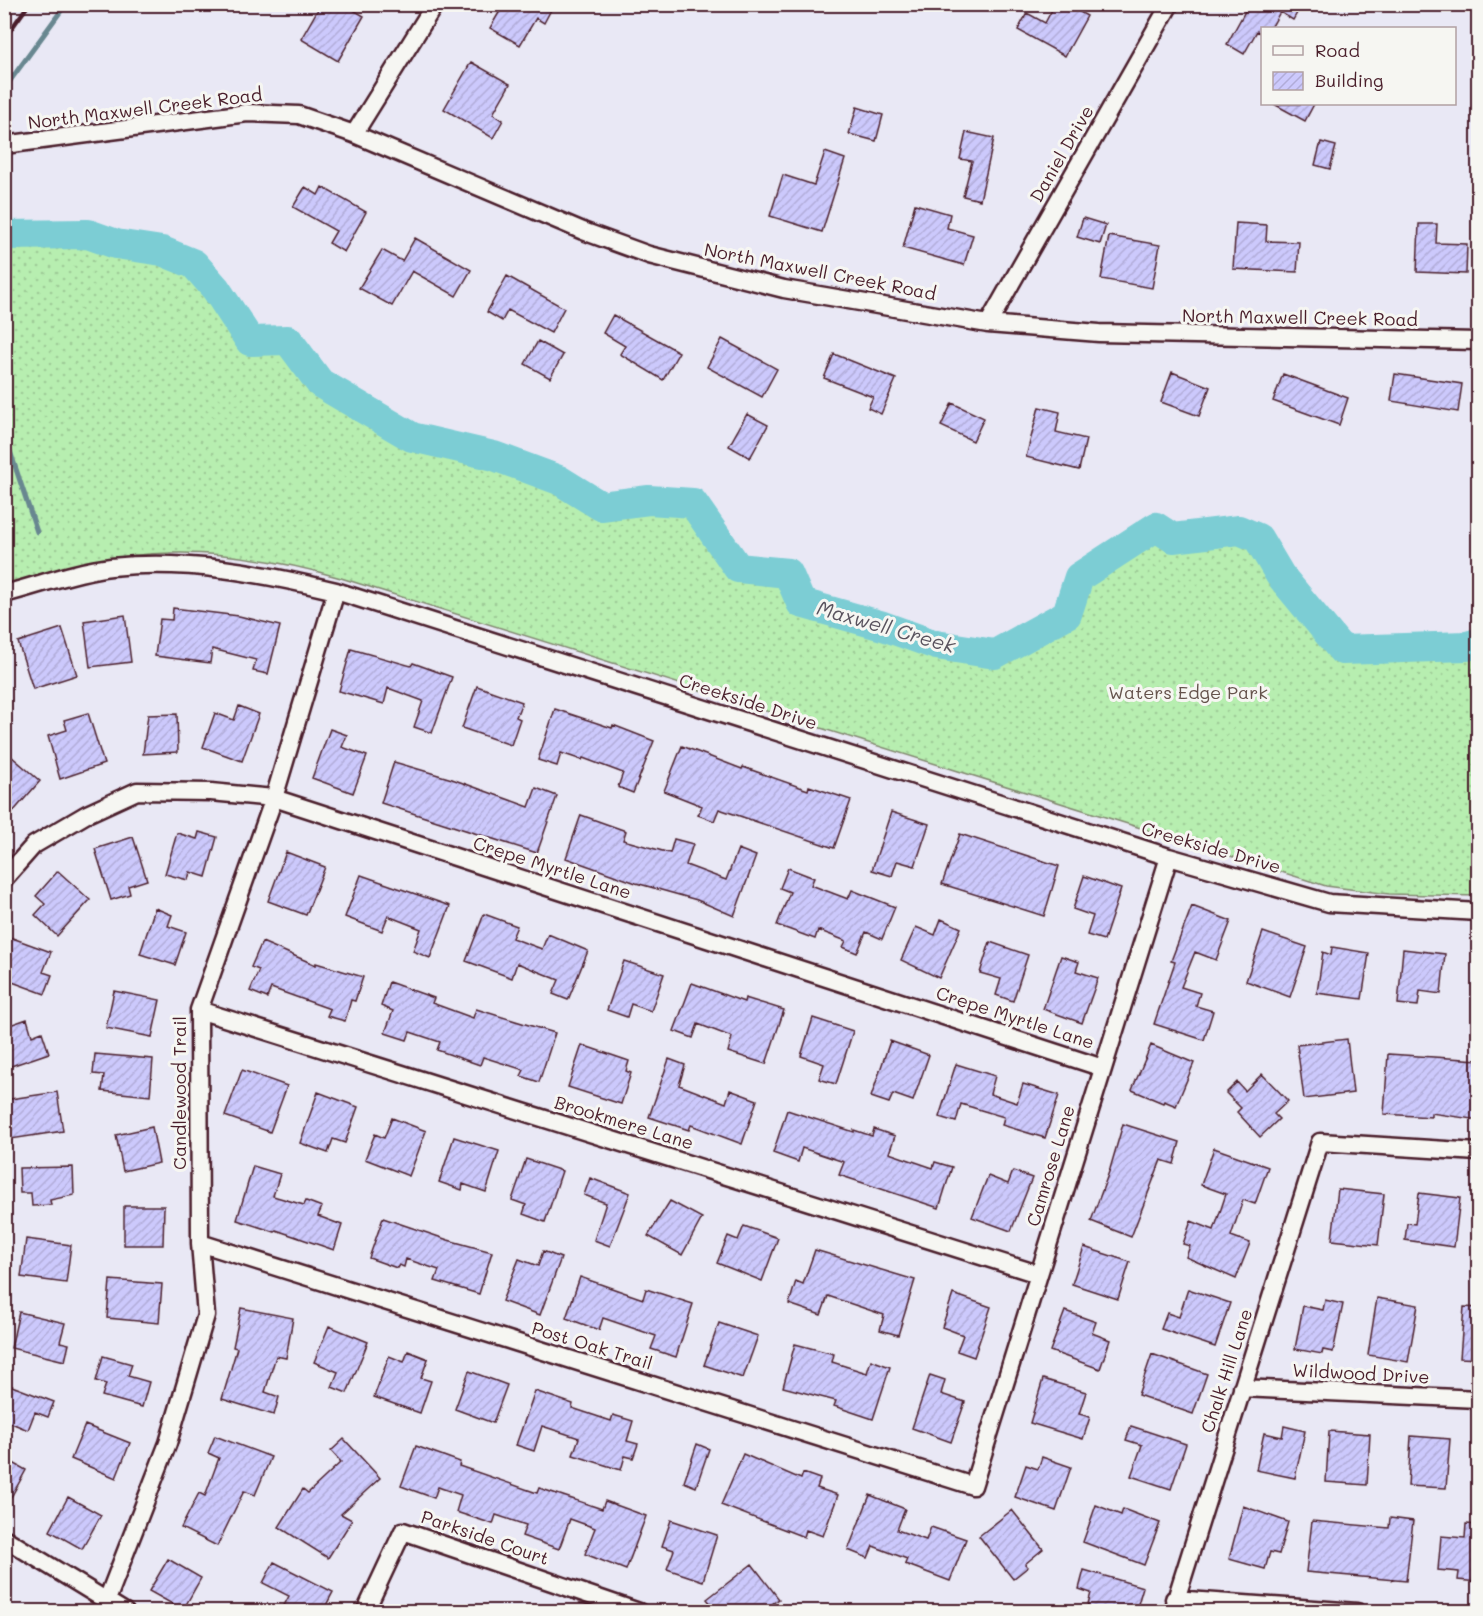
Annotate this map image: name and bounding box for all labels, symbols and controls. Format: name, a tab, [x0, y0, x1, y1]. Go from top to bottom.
legend	[1261, 27, 1456, 105]
text: Road	[1315, 38, 1360, 62]
text: Building	[1315, 68, 1383, 92]
street label: North Maxwell Creek Road	[26, 82, 263, 134]
street label: Daniel Drive	[1024, 101, 1099, 206]
street label: North Maxwell Creek Road	[702, 237, 938, 305]
street label: North Maxwell Creek Road	[1182, 303, 1418, 331]
water label: Maxwell Creek	[814, 594, 959, 658]
street label: Creekside Drive	[676, 667, 820, 735]
park label: Waters Edge Park	[1108, 680, 1268, 704]
street label: Creekside Drive	[1139, 816, 1284, 878]
street label: Crepe Myrtle Lane	[470, 830, 634, 904]
street label: Crepe Myrtle Lane	[933, 980, 1097, 1054]
street label: Candlewood Trail	[167, 1016, 191, 1170]
street label: Brookmere Lane	[552, 1089, 697, 1155]
street label: Camrose Lane	[1020, 1102, 1080, 1229]
street label: Chalk Hill Lane	[1195, 1306, 1257, 1436]
street label: Post Oak Trail	[529, 1315, 656, 1375]
street label: Wildwood Drive	[1292, 1357, 1430, 1389]
street label: Parkside Court	[418, 1504, 552, 1570]

